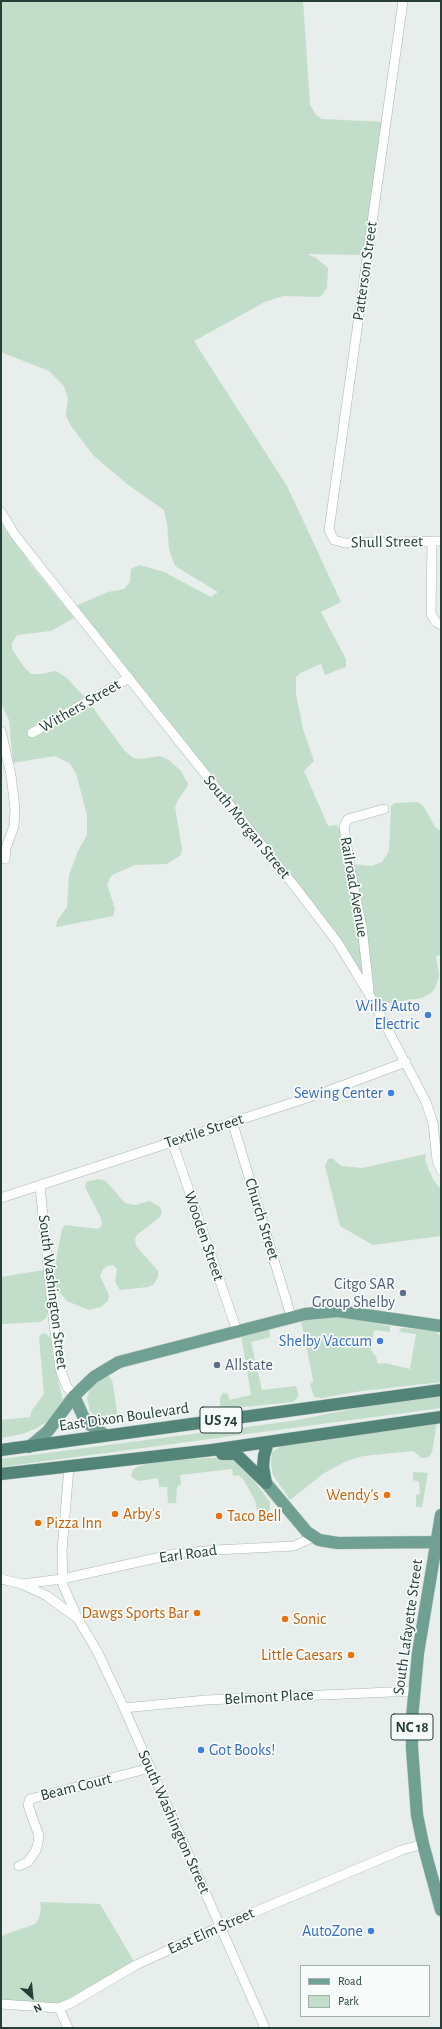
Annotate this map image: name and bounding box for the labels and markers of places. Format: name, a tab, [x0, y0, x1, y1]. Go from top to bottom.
place label: Wills Auto Electric	[356, 996, 420, 1034]
marker: Wills Auto Electric	[423, 1010, 433, 1020]
place label: Sewing Center	[294, 1083, 383, 1103]
marker: Sewing Center	[386, 1088, 396, 1098]
place label: Citgo SAR Group Shelby	[312, 1274, 395, 1312]
marker: Citgo SAR Group Shelby	[398, 1288, 408, 1298]
place label: Shelby Vaccum	[279, 1331, 372, 1351]
marker: Shelby Vaccum	[375, 1336, 385, 1346]
place label: Allstate	[225, 1355, 273, 1375]
marker: Allstate	[212, 1360, 222, 1370]
place label: Wendy's	[326, 1485, 379, 1505]
marker: Wendy's	[382, 1490, 392, 1500]
place label: Arby's	[123, 1504, 161, 1524]
place label: Taco Bell	[227, 1506, 282, 1526]
marker: Arby's	[110, 1509, 120, 1519]
marker: Taco Bell	[214, 1511, 224, 1521]
place label: Pizza Inn	[46, 1513, 102, 1533]
marker: Pizza Inn	[33, 1518, 43, 1528]
place label: Dawgs Sports Bar	[81, 1603, 189, 1623]
marker: Dawgs Sports Bar	[192, 1608, 202, 1618]
place label: Sonic	[293, 1609, 326, 1629]
marker: Sonic	[280, 1614, 290, 1624]
place label: Little Caesars	[261, 1645, 343, 1665]
marker: Little Caesars	[346, 1650, 356, 1660]
place label: Got Books!	[209, 1740, 275, 1760]
marker: Got Books!	[196, 1745, 206, 1755]
place label: AutoZone	[302, 1921, 363, 1941]
marker: AutoZone	[366, 1926, 376, 1936]

